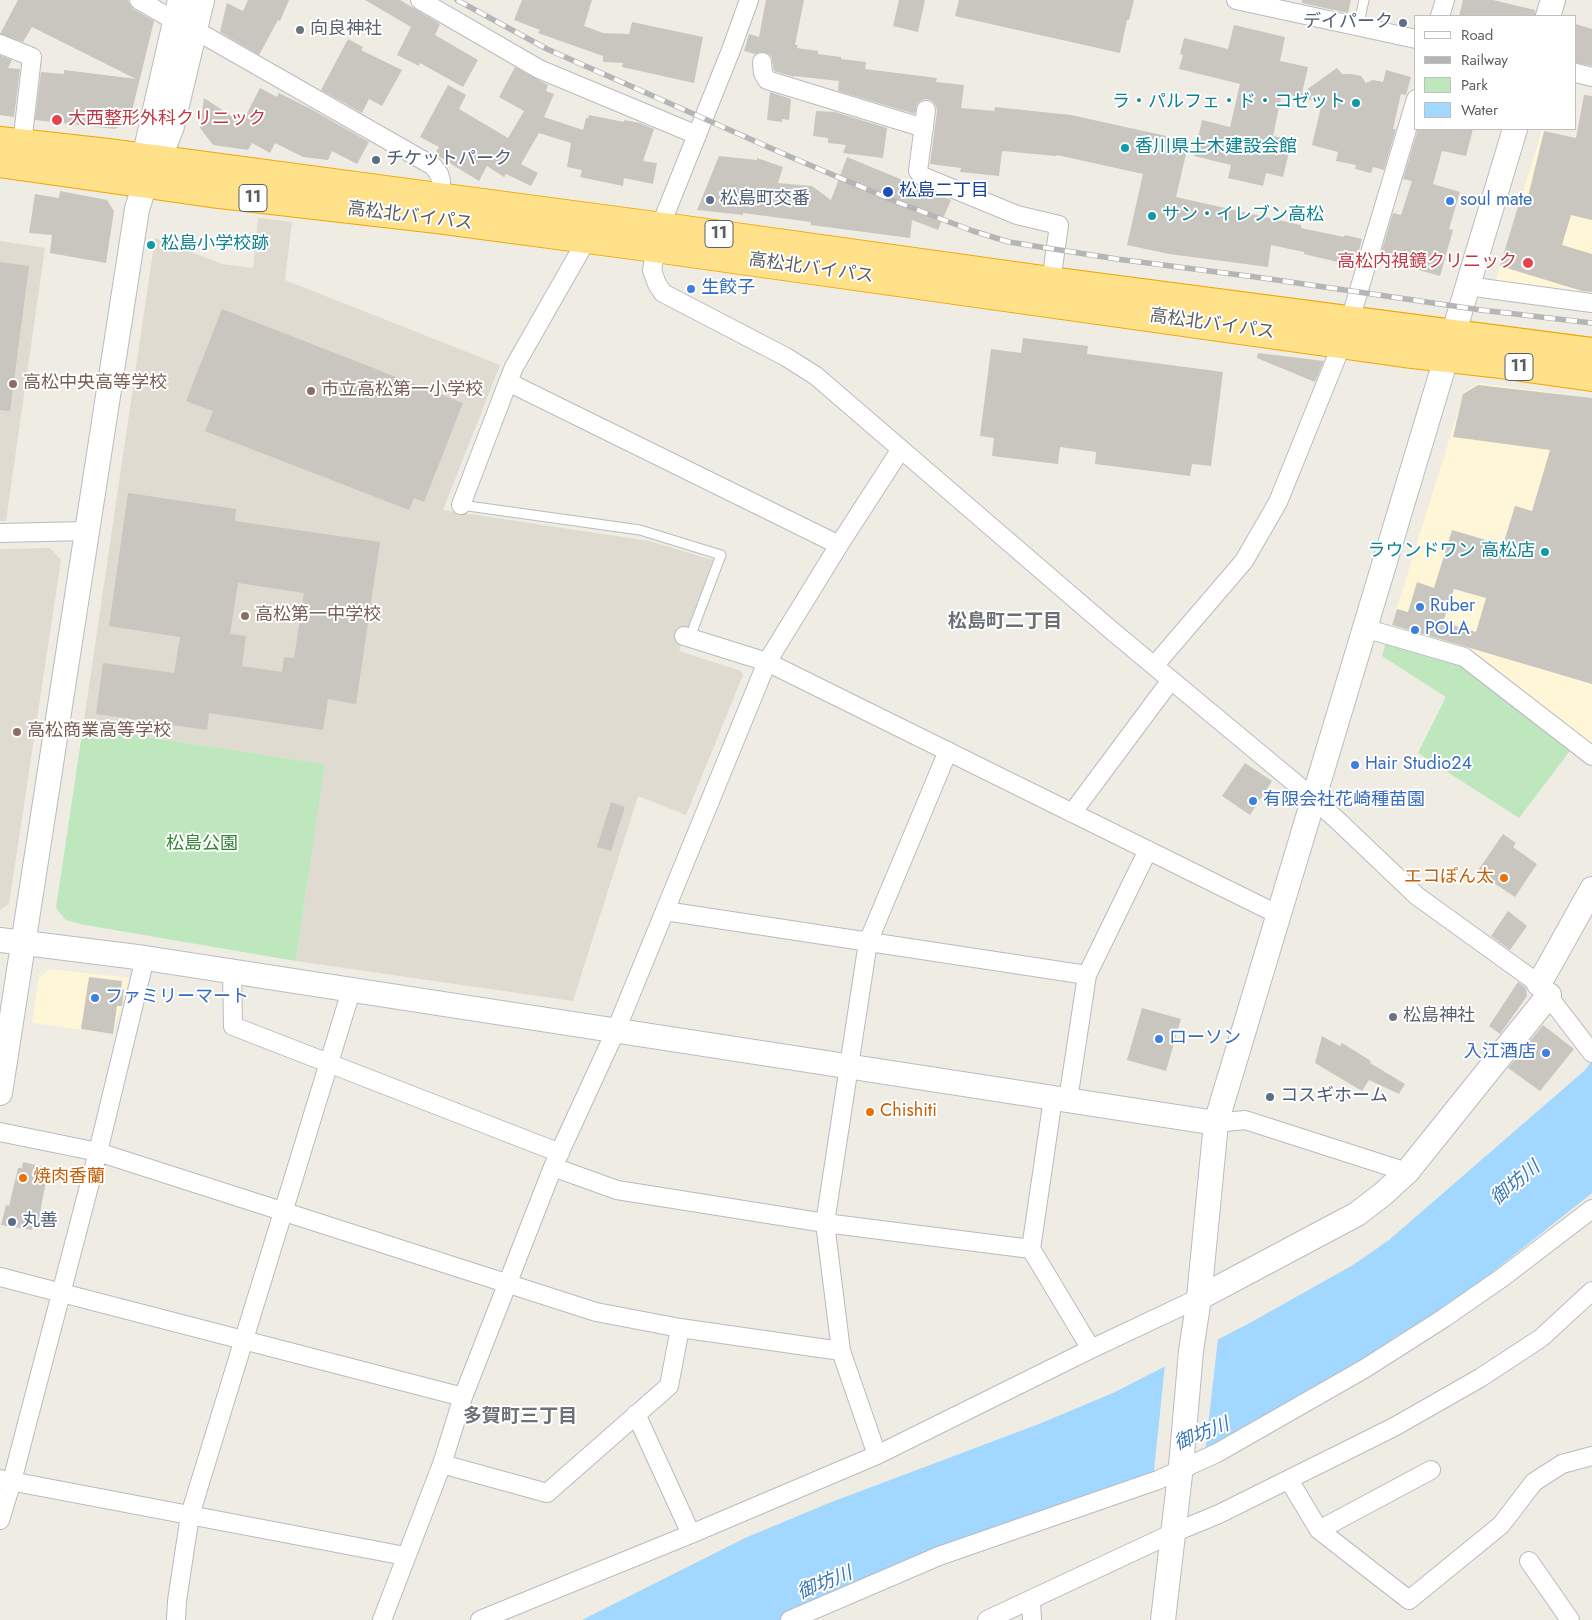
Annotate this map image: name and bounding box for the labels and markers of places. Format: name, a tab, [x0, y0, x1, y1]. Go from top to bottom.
place label: デイパーク	[1303, 12, 1393, 34]
marker: デイパーク	[1397, 17, 1409, 29]
place label: 向良神社	[310, 19, 382, 41]
marker: 向良神社	[294, 24, 306, 36]
place label: ラ・パルフェ・ド・コゼット	[1112, 92, 1346, 114]
marker: ラ・パルフェ・ド・コゼット	[1350, 97, 1362, 109]
place label: 大西整形外科クリニック	[68, 109, 266, 131]
marker: 大西整形外科クリニック	[50, 113, 64, 127]
place label: 香川県土木建設会館	[1135, 137, 1297, 159]
marker: 香川県土木建設会館	[1119, 142, 1131, 154]
place label: チケットパーク	[386, 149, 512, 171]
marker: チケットパーク	[370, 154, 382, 166]
place label: 松島二丁目	[899, 181, 989, 203]
marker: 松島二丁目	[881, 185, 895, 199]
place label: 松島町交番	[720, 189, 810, 211]
place label: soul mate	[1460, 190, 1532, 212]
marker: 松島町交番	[704, 194, 716, 206]
marker: soul mate	[1444, 195, 1456, 207]
place label: サン・イレブン高松	[1162, 205, 1324, 227]
marker: サン・イレブン高松	[1146, 210, 1158, 222]
place label: 松島小学校跡	[161, 234, 269, 256]
marker: 松島小学校跡	[145, 239, 157, 251]
place label: 高松内視鏡クリニック	[1337, 252, 1517, 274]
marker: 高松内視鏡クリニック	[1521, 256, 1535, 270]
place label: 生餃子	[701, 278, 755, 300]
marker: 生餃子	[685, 283, 697, 295]
place label: 高松中央高等学校	[23, 373, 167, 395]
marker: 高松中央高等学校	[7, 378, 19, 390]
place label: 市立高松第一小学校	[321, 380, 483, 402]
marker: 市立高松第一小学校	[305, 385, 317, 397]
place label: ラウンドワン 高松店	[1368, 541, 1535, 563]
marker: ラウンドワン 高松店	[1539, 546, 1551, 558]
place label: Ruber	[1430, 596, 1475, 618]
marker: Ruber	[1414, 601, 1426, 613]
place label: 高松第一中学校	[255, 605, 381, 627]
marker: 高松第一中学校	[239, 610, 251, 622]
place label: POLA	[1425, 619, 1470, 641]
marker: POLA	[1409, 624, 1421, 636]
place label: 高松商業高等学校	[27, 721, 171, 743]
marker: 高松商業高等学校	[11, 726, 23, 738]
place label: Hair Studio24	[1365, 754, 1472, 776]
marker: Hair Studio24	[1349, 759, 1361, 771]
place label: 有限会社花崎種苗園	[1263, 790, 1425, 812]
marker: 有限会社花崎種苗園	[1247, 795, 1259, 807]
place label: エコぽん太	[1404, 867, 1494, 889]
marker: エコぽん太	[1498, 872, 1510, 884]
place label: ファミリーマート	[105, 987, 249, 1009]
marker: ファミリーマート	[89, 992, 101, 1004]
place label: 松島神社	[1403, 1006, 1475, 1028]
marker: 松島神社	[1387, 1011, 1399, 1023]
place label: ローソン	[1169, 1028, 1241, 1050]
marker: ローソン	[1153, 1033, 1165, 1045]
place label: 入江酒店	[1464, 1042, 1536, 1064]
marker: 入江酒店	[1540, 1047, 1552, 1059]
place label: コスギホーム	[1280, 1086, 1388, 1108]
marker: コスギホーム	[1264, 1091, 1276, 1103]
place label: Chishiti	[880, 1101, 937, 1123]
marker: Chishiti	[864, 1106, 876, 1118]
place label: 焼肉香蘭	[33, 1167, 105, 1189]
marker: 焼肉香蘭	[17, 1172, 29, 1184]
place label: 丸善	[22, 1211, 58, 1233]
marker: 丸善	[6, 1216, 18, 1228]

